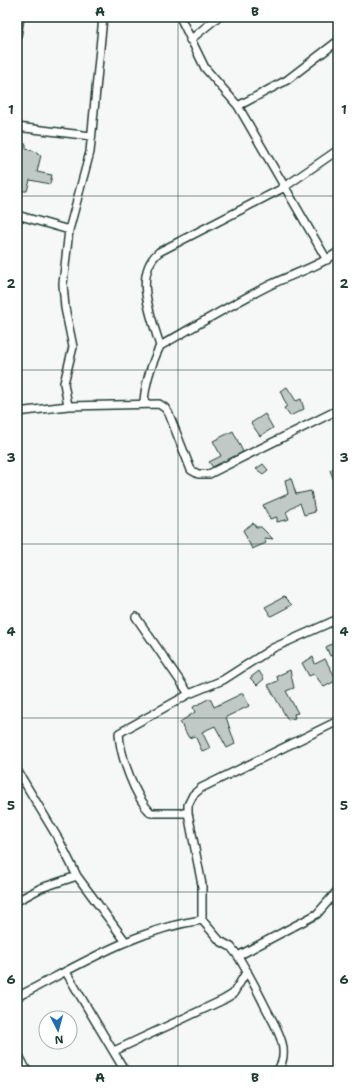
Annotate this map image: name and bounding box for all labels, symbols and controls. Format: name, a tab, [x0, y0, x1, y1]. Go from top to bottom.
text: A	[95, 3, 105, 20]
text: B	[251, 3, 259, 20]
text: 1	[8, 101, 14, 118]
text: 1	[341, 101, 347, 118]
text: 2	[6, 275, 16, 292]
text: 2	[339, 275, 349, 292]
text: 3	[6, 449, 16, 466]
text: 3	[339, 449, 349, 466]
text: 4	[6, 623, 16, 640]
text: 4	[339, 623, 349, 640]
text: 5	[7, 797, 15, 814]
text: 5	[340, 797, 348, 814]
text: 6	[6, 971, 16, 988]
text: 6	[339, 971, 349, 988]
north arrow	[38, 1010, 78, 1050]
text: N	[54, 1032, 64, 1047]
text: A	[95, 1069, 105, 1086]
text: B	[251, 1069, 259, 1086]

